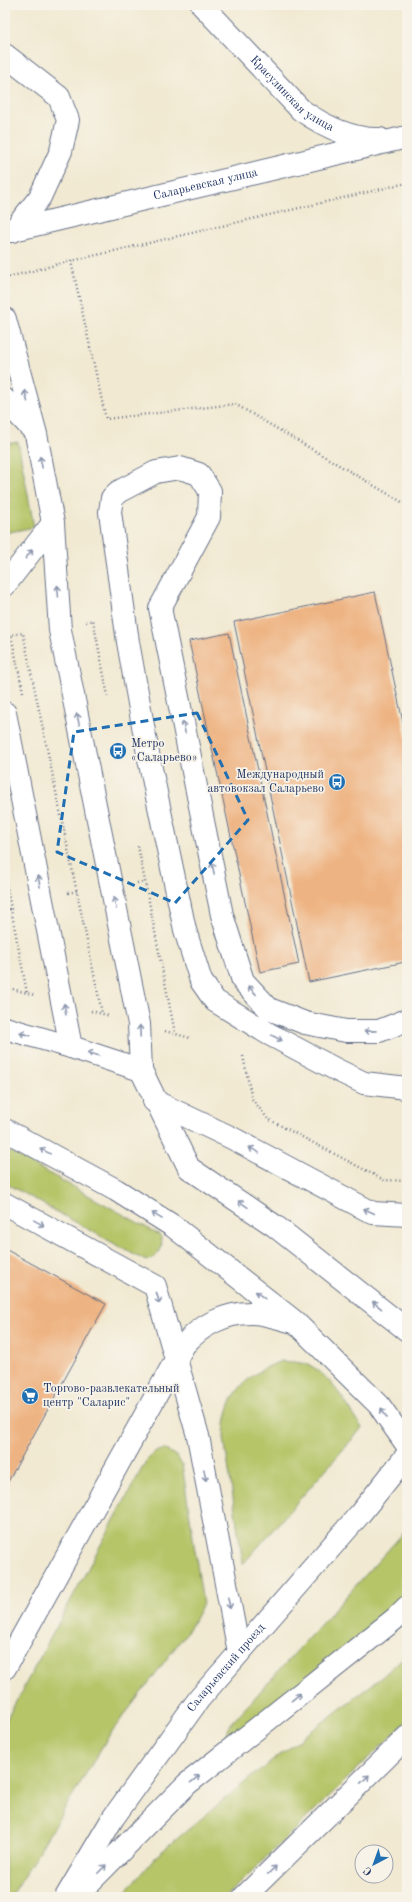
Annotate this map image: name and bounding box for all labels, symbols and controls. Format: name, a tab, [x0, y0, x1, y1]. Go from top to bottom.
street label: Красулинская улица	[248, 54, 336, 134]
street label: Саларьевская улица	[152, 167, 259, 203]
one-way arrow	[22, 390, 29, 403]
one-way arrow	[37, 456, 45, 469]
one-way arrow	[25, 549, 33, 560]
one-way arrow	[54, 585, 61, 598]
one-way arrow	[74, 713, 82, 726]
one-way arrow	[180, 721, 188, 734]
place label: Метро «Саларьево»	[131, 738, 198, 764]
bus stop icon: Метро «Саларьево»	[108, 741, 128, 761]
place label: Международный автовокзал Саларьево	[207, 769, 324, 795]
bus stop icon: Международный автовокзал Саларьево	[327, 772, 347, 792]
one-way arrow	[208, 862, 216, 875]
one-way arrow	[34, 875, 42, 888]
one-way arrow	[111, 897, 119, 910]
one-way arrow	[247, 985, 256, 996]
one-way arrow	[60, 1003, 68, 1016]
one-way arrow	[136, 1025, 143, 1038]
one-way arrow	[364, 1027, 377, 1035]
one-way arrow	[18, 1030, 31, 1037]
one-way arrow	[271, 1035, 283, 1043]
one-way arrow	[86, 1050, 99, 1057]
one-way arrow	[248, 1145, 260, 1153]
one-way arrow	[39, 1147, 51, 1154]
one-way arrow	[238, 1200, 249, 1208]
one-way arrow	[363, 1206, 375, 1214]
one-way arrow	[152, 1212, 163, 1220]
one-way arrow	[33, 1219, 45, 1227]
one-way arrow	[255, 1290, 266, 1299]
one-way arrow	[155, 1291, 162, 1304]
one-way arrow	[371, 1301, 382, 1309]
place label: Торгово-развлекательный центр "Саларис"	[43, 1383, 179, 1409]
supermarket icon: Торгово-развлекательный центр "Саларис"	[20, 1386, 40, 1406]
one-way arrow	[380, 1407, 388, 1419]
one-way arrow	[201, 1468, 209, 1481]
one-way arrow	[225, 1596, 233, 1609]
street label: Саларьевский проезд	[185, 1622, 267, 1714]
one-way arrow	[291, 1693, 302, 1702]
one-way arrow	[189, 1774, 200, 1783]
one-way arrow	[360, 1774, 370, 1784]
north arrow	[354, 1844, 394, 1884]
text: С	[362, 1864, 375, 1877]
one-way arrow	[97, 1865, 107, 1874]
one-way arrow	[267, 1865, 277, 1875]

